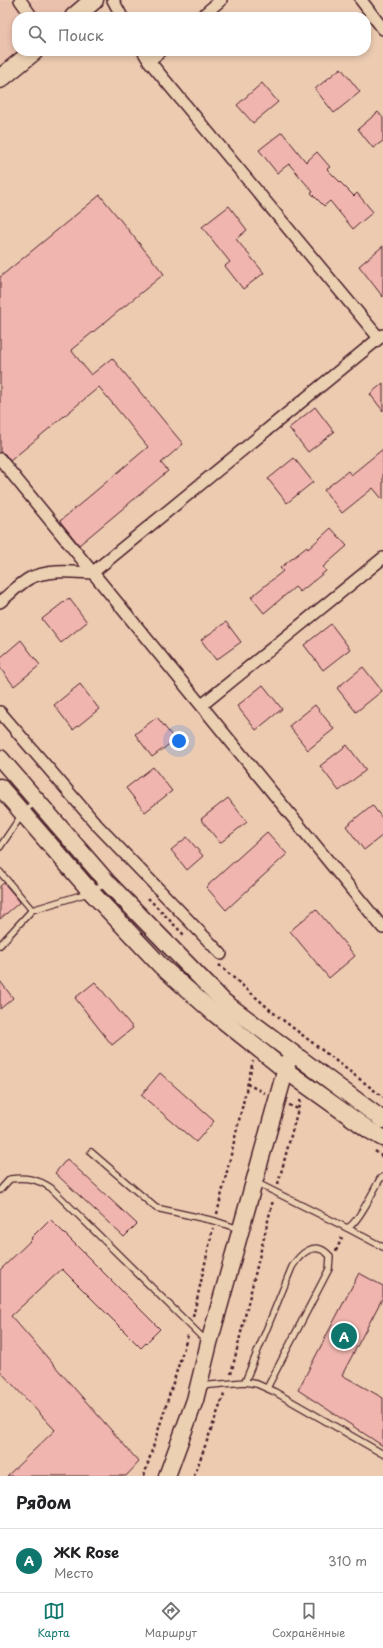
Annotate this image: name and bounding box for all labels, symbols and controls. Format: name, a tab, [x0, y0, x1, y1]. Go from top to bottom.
search box	[12, 12, 371, 56]
icon: search	[26, 23, 48, 45]
text: Поиск	[58, 23, 104, 46]
your location	[169, 731, 189, 751]
pin: A	[331, 1321, 357, 1351]
text: Рядом	[16, 1489, 71, 1515]
text: ЖК Rose	[54, 1540, 119, 1563]
text: A	[24, 1551, 34, 1570]
text: 310 m	[328, 1551, 367, 1570]
text: Место	[54, 1563, 94, 1582]
tab: Карта	[38, 1600, 70, 1641]
tab: Маршрут	[145, 1600, 197, 1641]
tab: Сохранённые	[272, 1600, 345, 1641]

